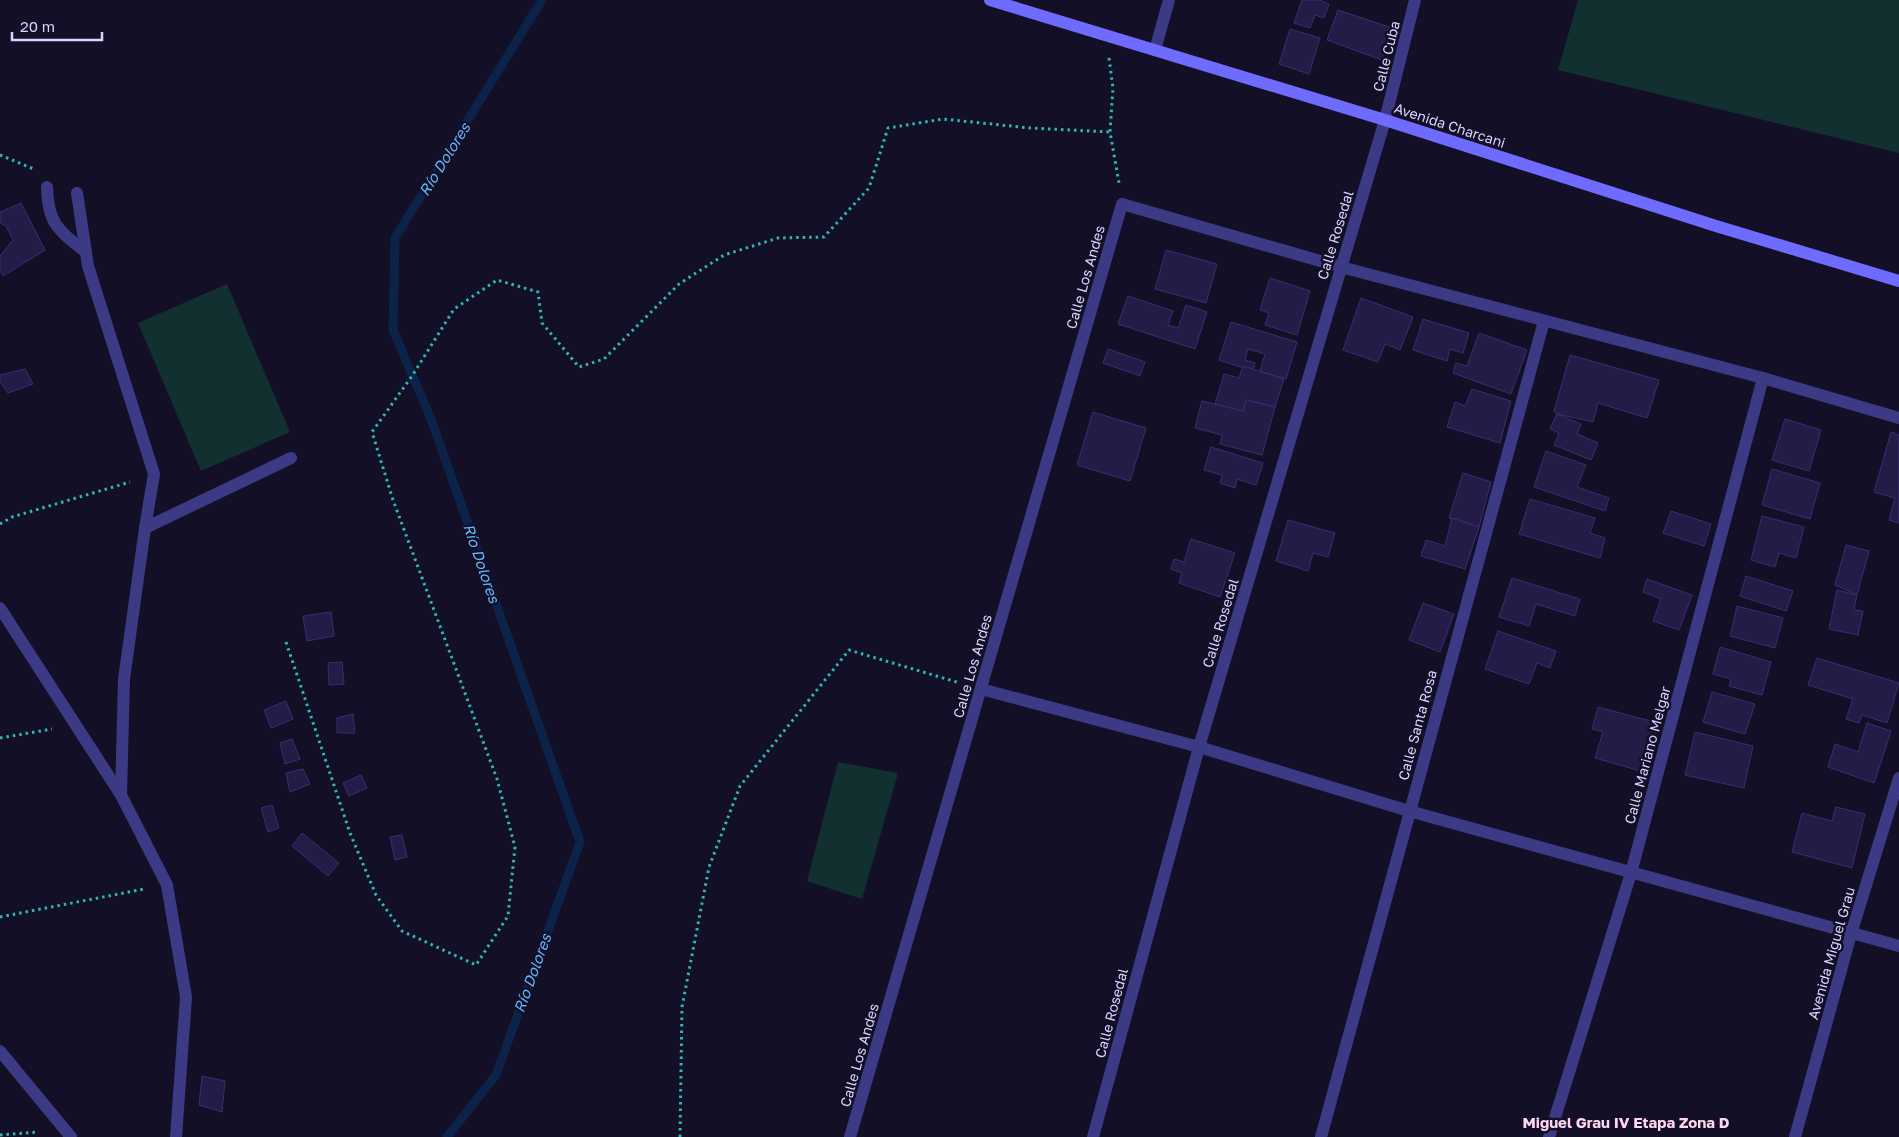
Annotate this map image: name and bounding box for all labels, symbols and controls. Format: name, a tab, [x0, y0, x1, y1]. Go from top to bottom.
scale bar	[12, 10, 102, 42]
text: 20 m	[20, 17, 55, 35]
street label: Calle Cuba	[1369, 19, 1403, 93]
street label: Avenida Charcani	[1392, 99, 1508, 151]
water label: Río Dolores	[415, 118, 474, 199]
street label: Calle Rosedal	[1313, 188, 1357, 282]
street label: Calle Los Andes	[1062, 223, 1108, 331]
water label: Río Dolores	[460, 521, 504, 606]
street label: Calle Rosedal	[1198, 576, 1242, 670]
street label: Calle Los Andes	[949, 612, 995, 720]
street label: Calle Santa Rosa	[1394, 668, 1440, 782]
street label: Calle Mariano Melgar	[1620, 684, 1674, 826]
street label: Avenida Miguel Grau	[1804, 885, 1858, 1021]
water label: Río Dolores	[509, 930, 555, 1015]
street label: Calle Rosedal	[1091, 966, 1131, 1060]
street label: Calle Los Andes	[836, 1001, 882, 1109]
district label: Miguel Grau IV Etapa Zona D	[1522, 1113, 1730, 1131]

